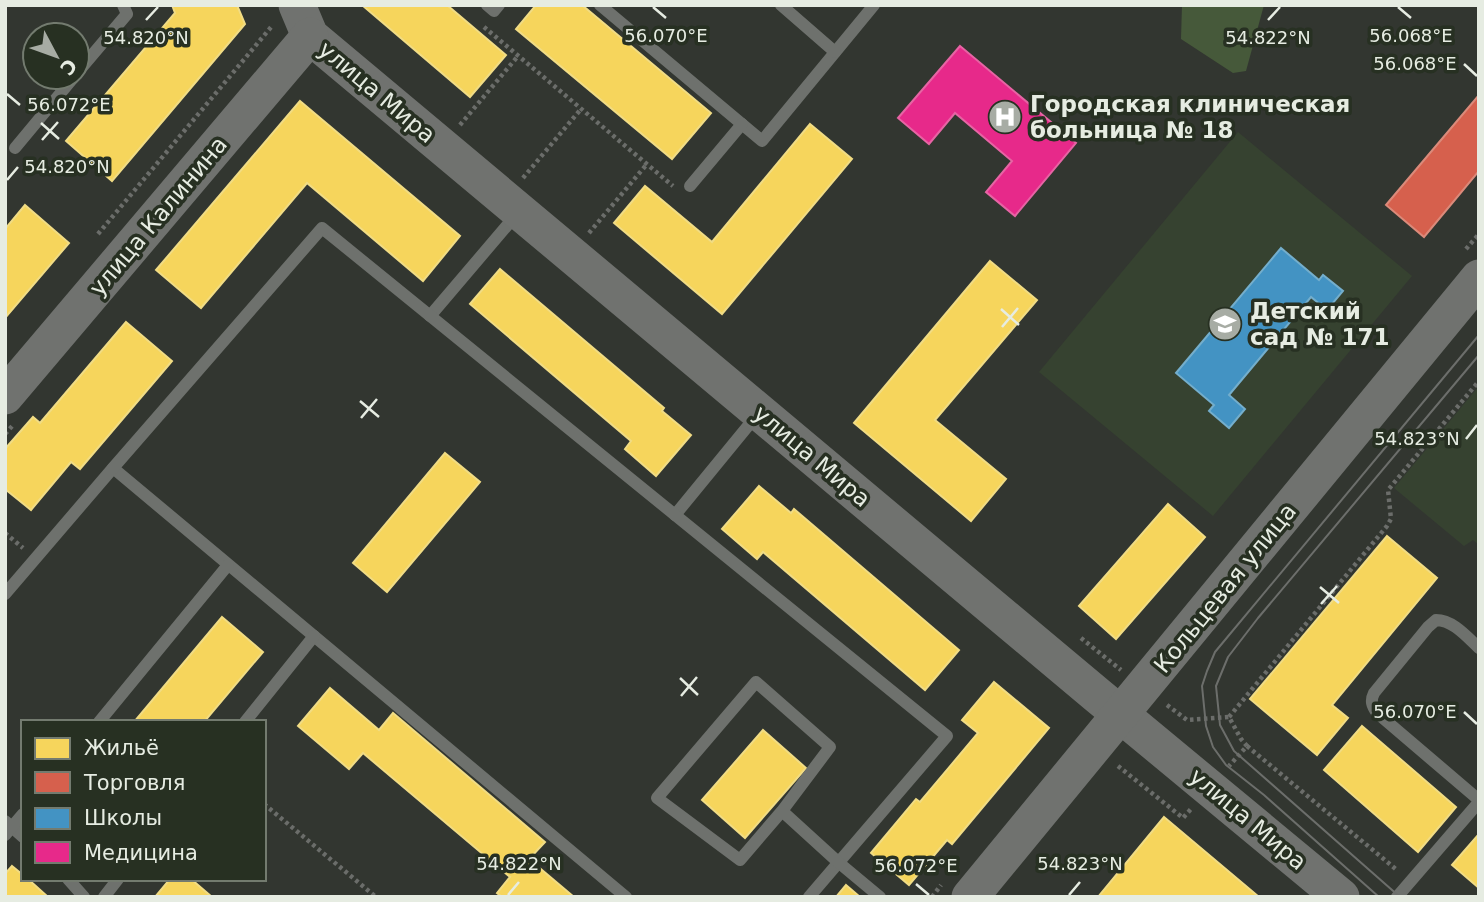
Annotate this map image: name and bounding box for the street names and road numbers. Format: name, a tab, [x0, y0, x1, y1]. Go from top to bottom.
street label: улица Мира	[314, 36, 440, 148]
street label: улица Калинина	[84, 131, 232, 301]
street label: улица Мира	[749, 400, 875, 512]
street label: Кольцевая улица	[1149, 498, 1301, 678]
street label: улица Мира	[1185, 763, 1311, 875]

